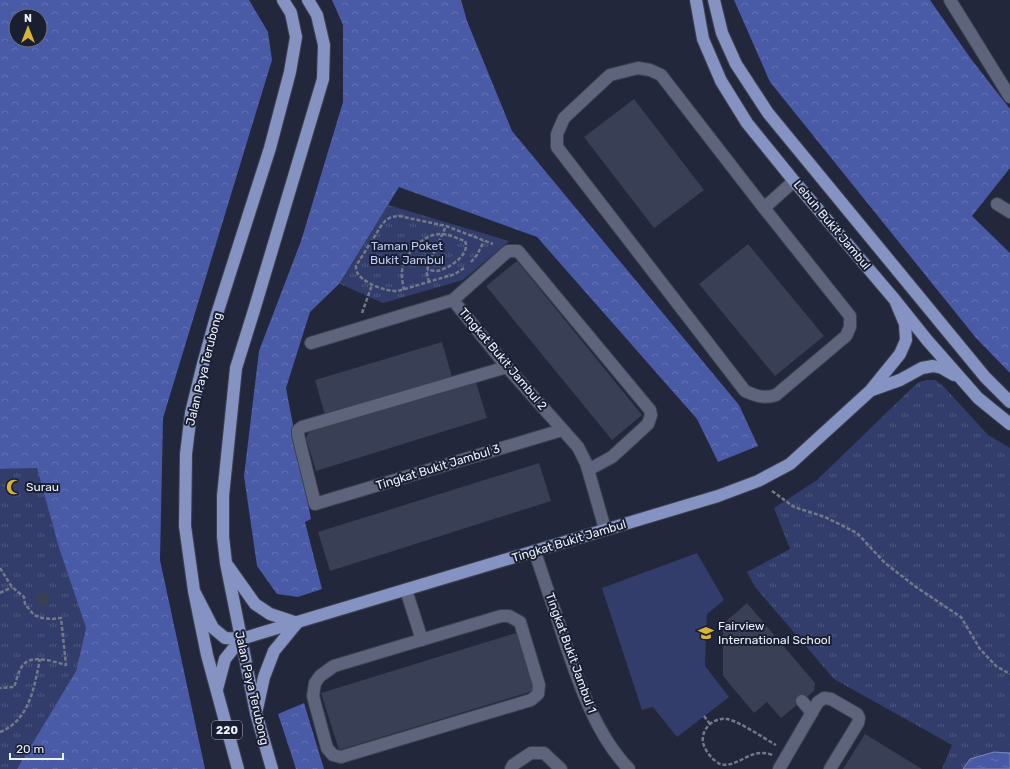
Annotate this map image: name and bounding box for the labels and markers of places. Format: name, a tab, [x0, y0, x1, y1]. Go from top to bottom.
mosque icon: Surau	[5, 478, 23, 496]
place label: Surau	[26, 480, 59, 494]
place label: Fairview International School	[718, 619, 831, 647]
school or university icon: Fairview International School	[697, 624, 715, 642]

